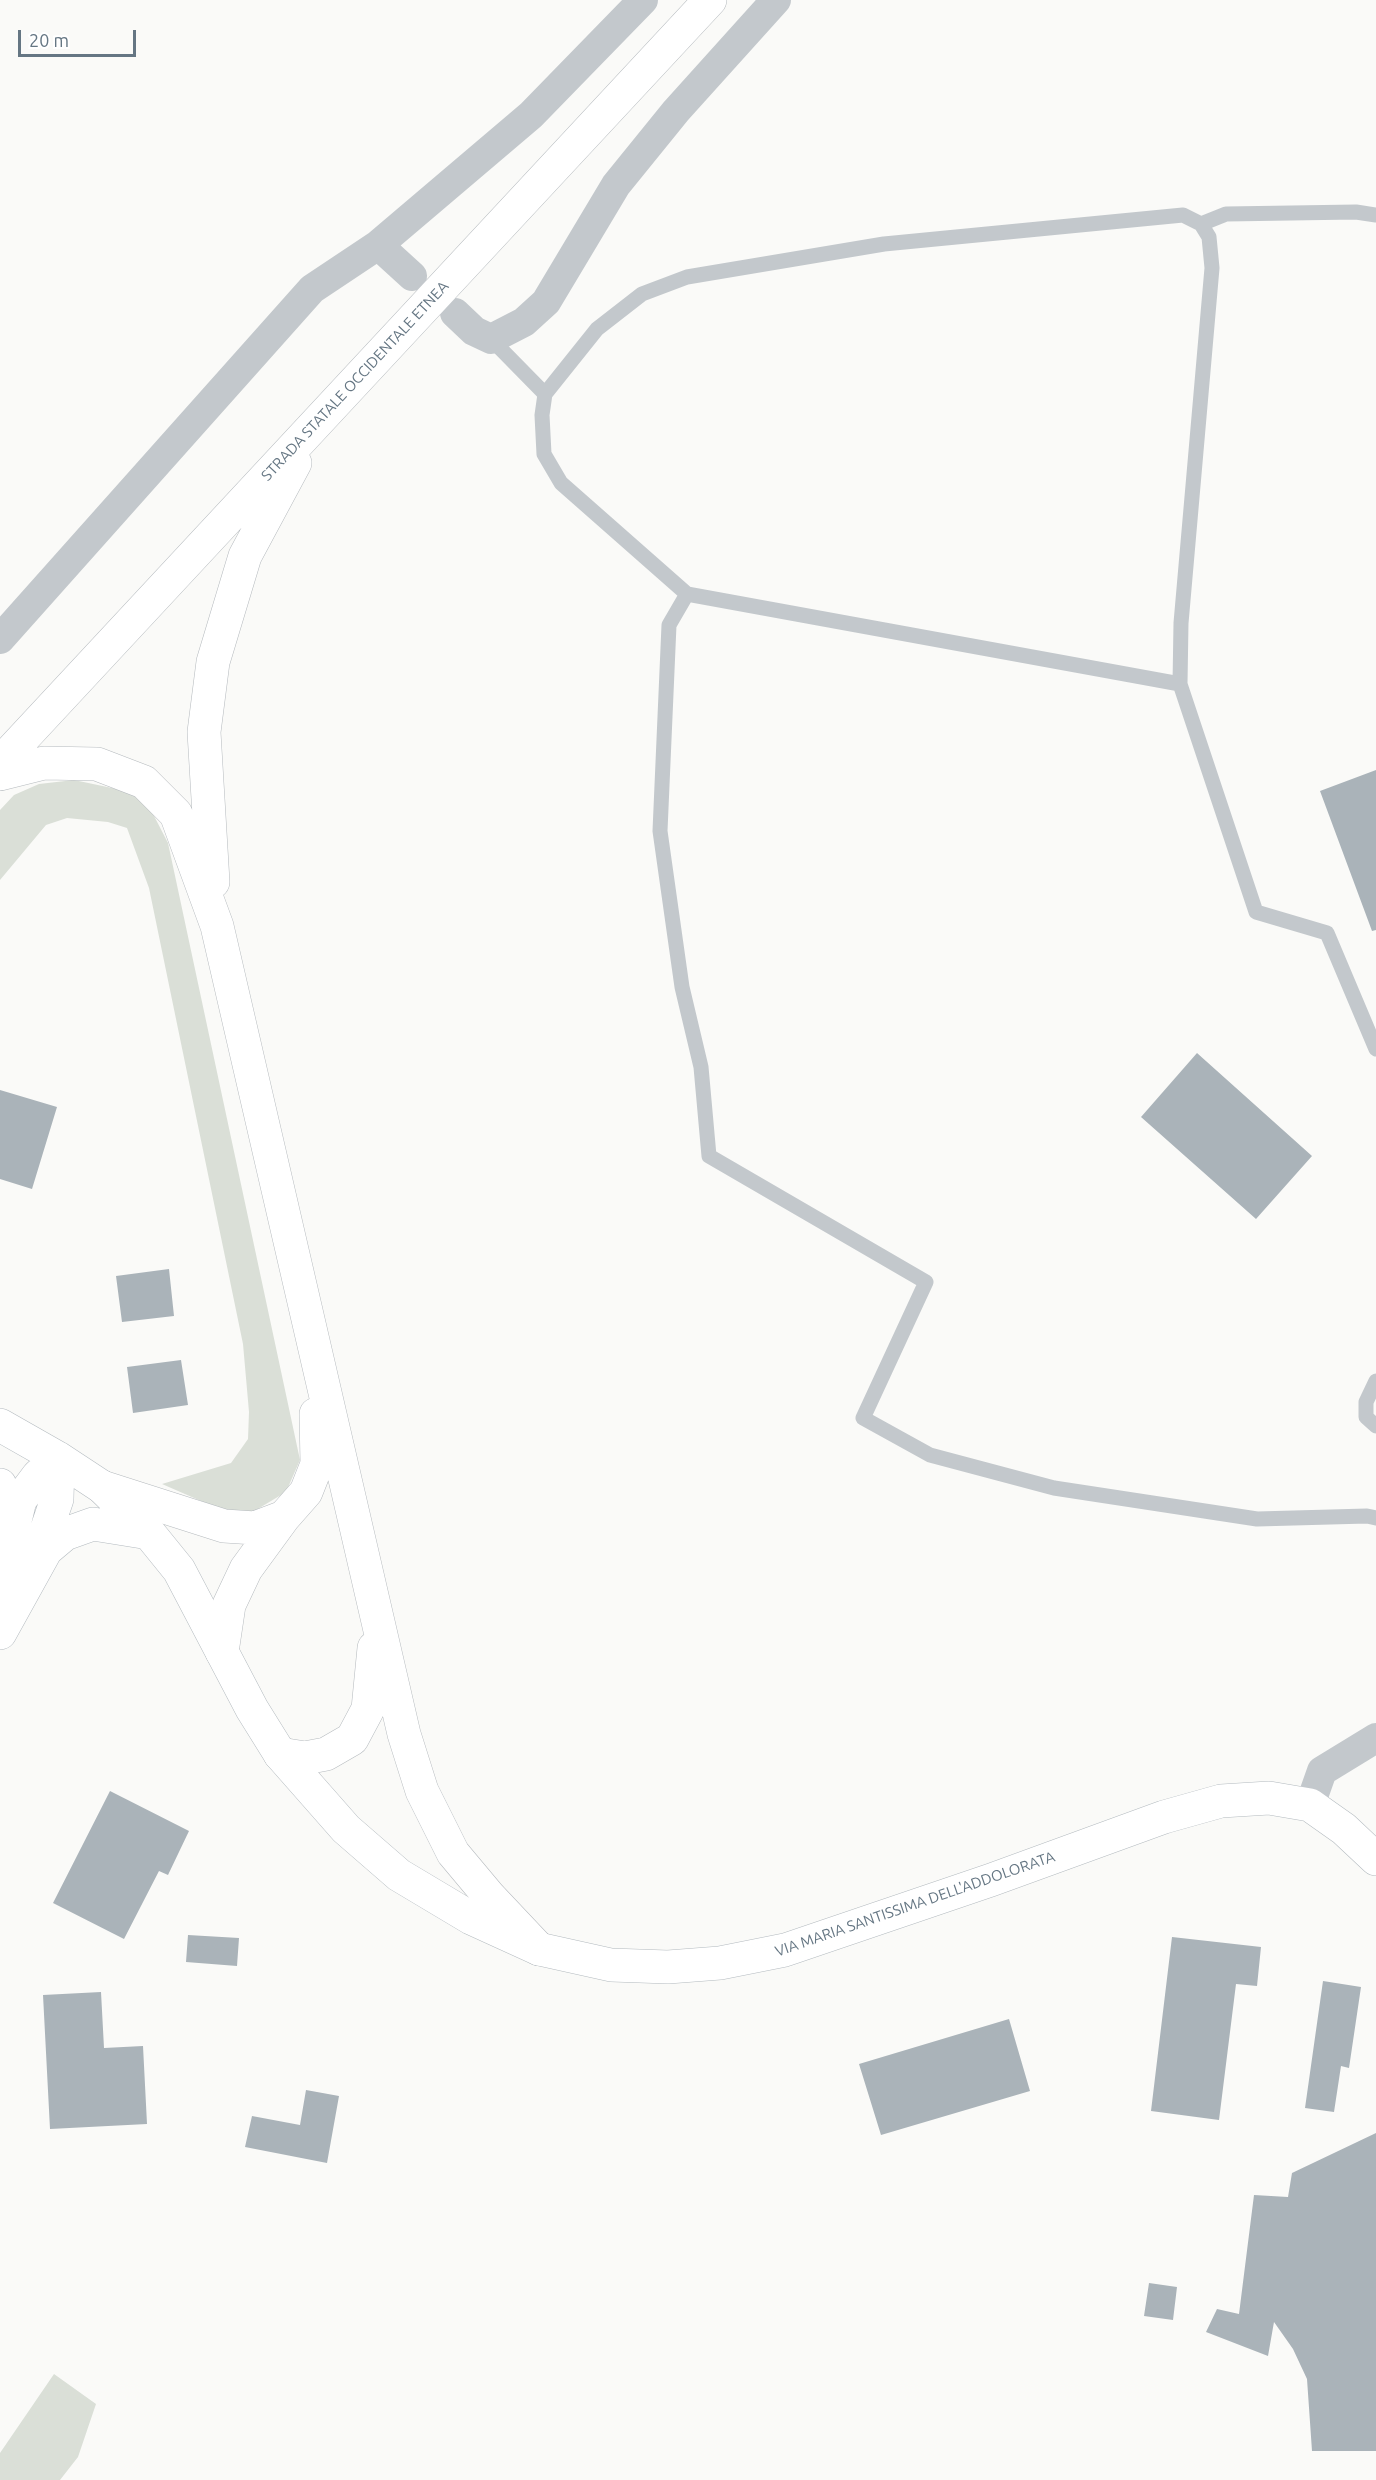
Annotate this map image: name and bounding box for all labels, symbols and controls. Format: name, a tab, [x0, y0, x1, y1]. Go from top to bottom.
scale bar	[21, 18, 140, 56]
text: 20 m	[29, 30, 69, 50]
street label: STRADA STATALE OCCIDENTALE ETNEA	[258, 277, 452, 485]
street label: VIA MARIA SANTISSIMA DELL'ADDOLORATA	[773, 1848, 1057, 1960]

